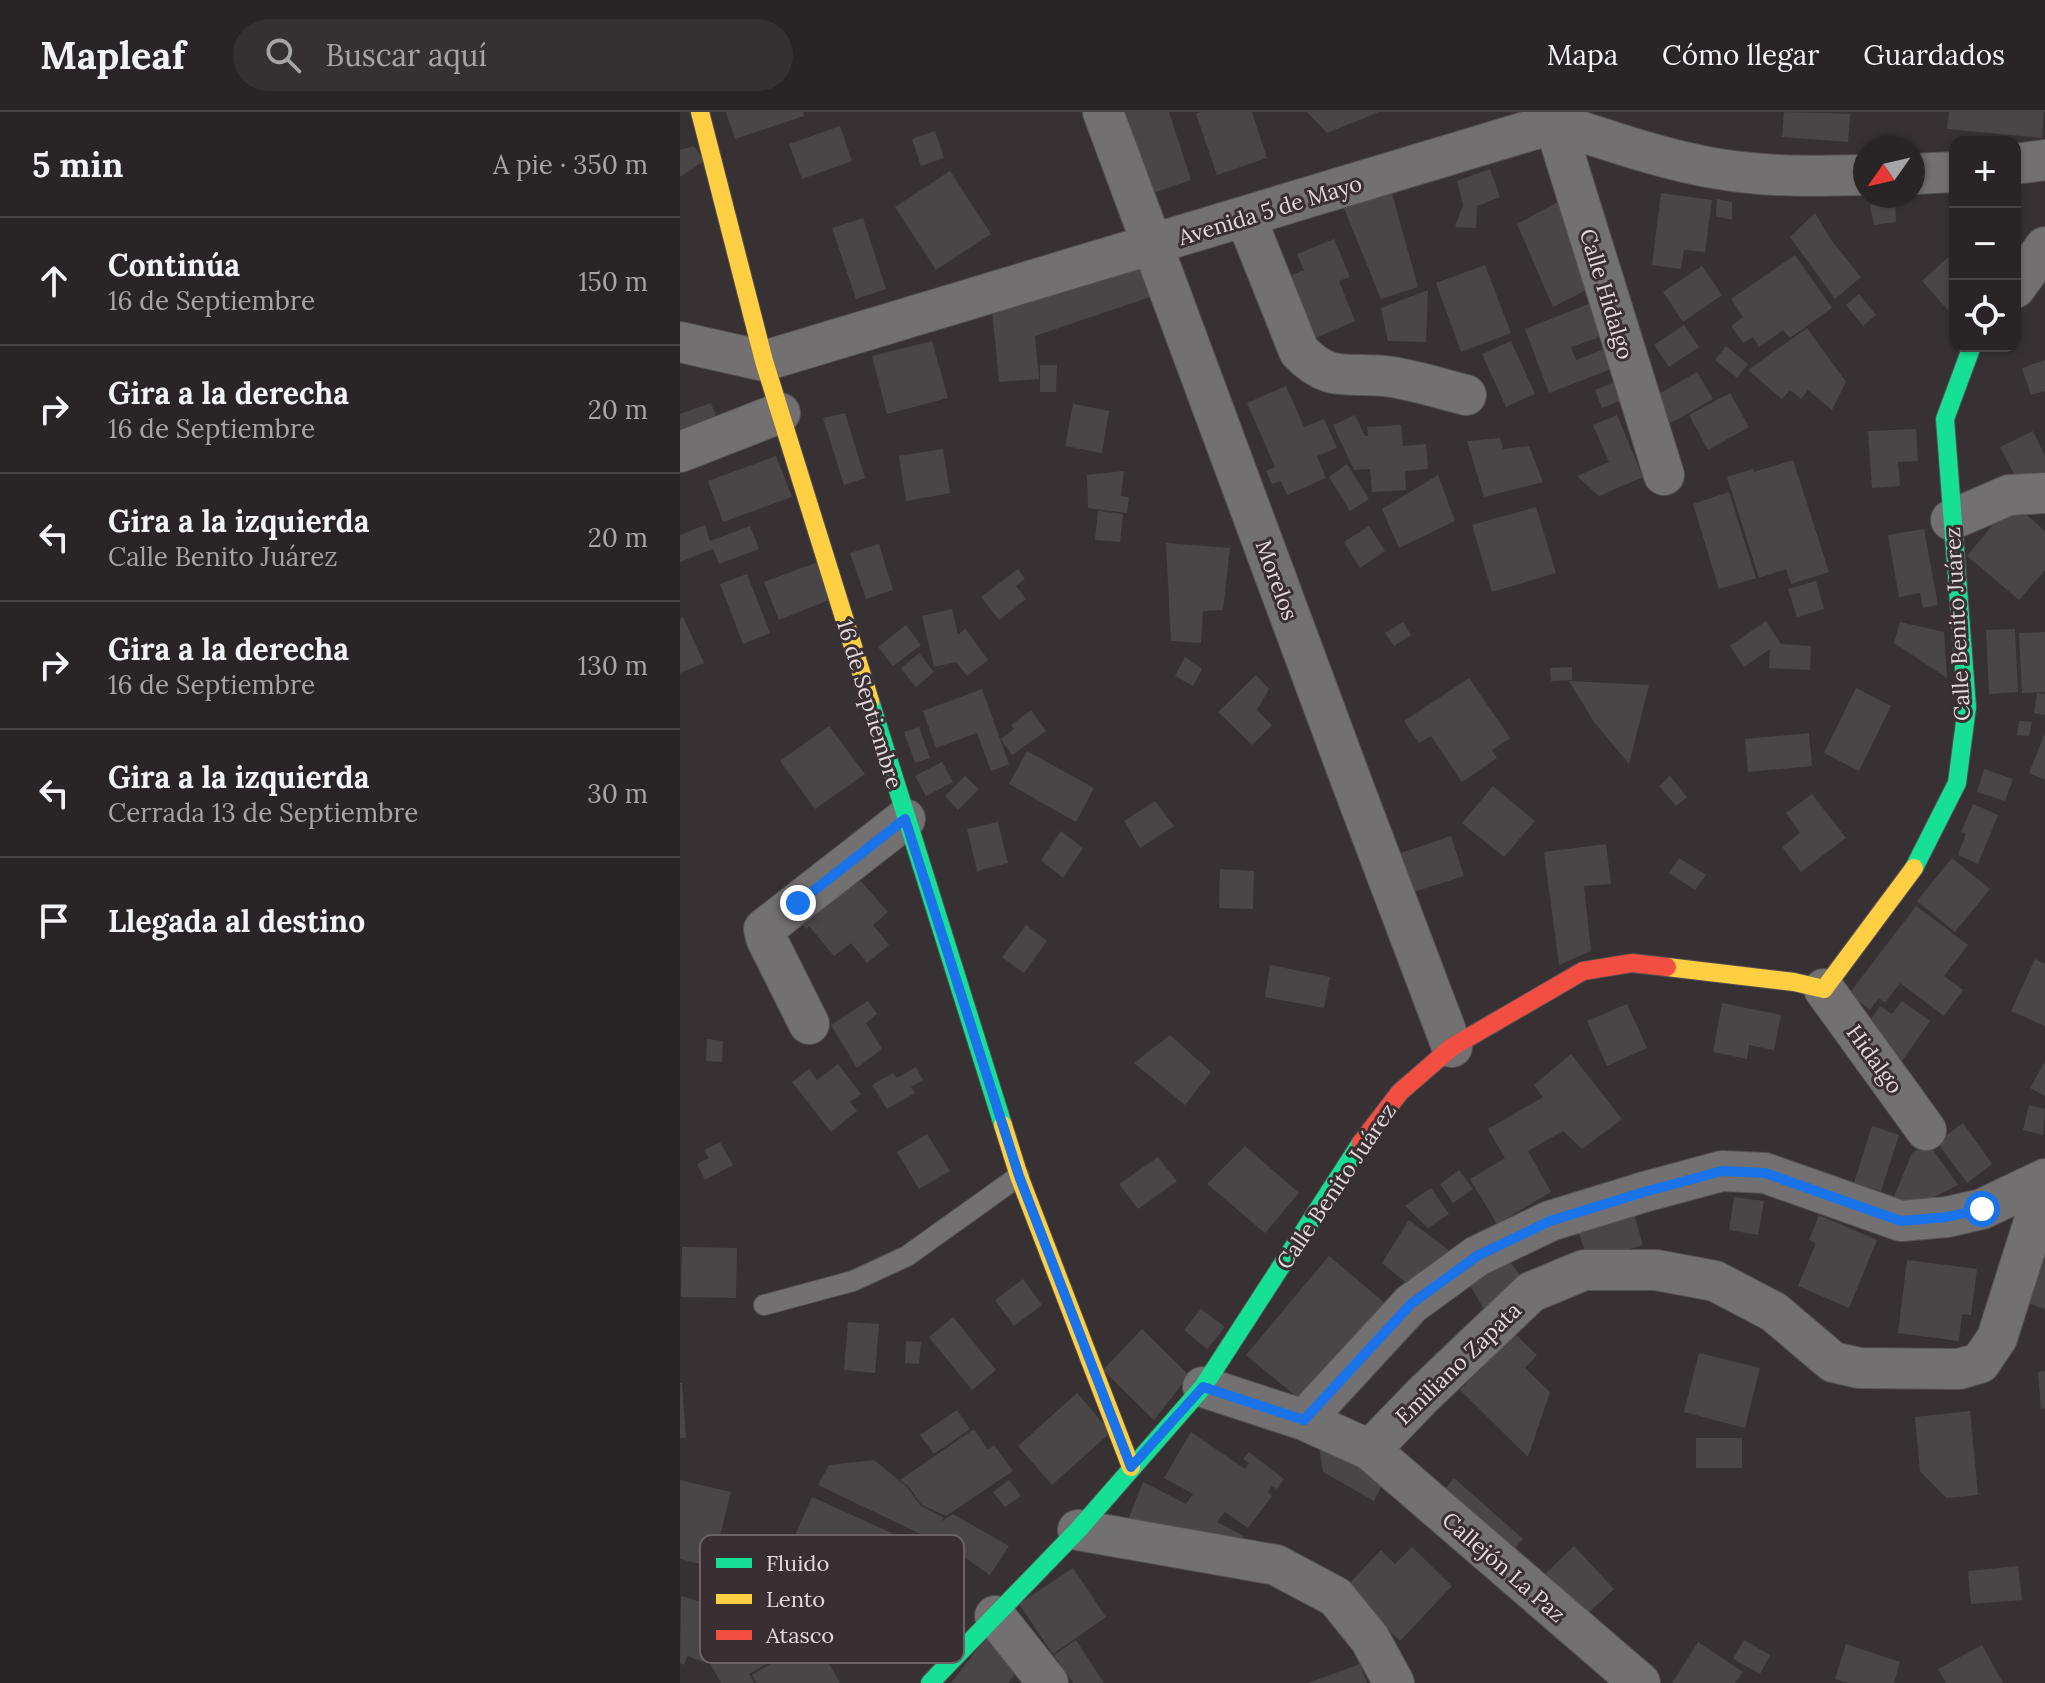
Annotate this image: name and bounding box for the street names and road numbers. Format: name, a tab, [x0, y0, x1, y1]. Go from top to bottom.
street label: Avenida 5 de Mayo	[1174, 169, 1365, 252]
street label: Calle Hidalgo	[1574, 225, 1640, 363]
street label: Calle Benito Juárez	[1938, 526, 1976, 722]
street label: Morelos	[1250, 536, 1304, 624]
street label: 16 de Septiembre	[831, 616, 909, 792]
street label: Hidalgo	[1841, 1019, 1909, 1099]
street label: Calle Benito Juárez	[1270, 1098, 1402, 1274]
street label: Emiliano Zapata	[1389, 1296, 1527, 1430]
street label: Callejón La Paz	[1437, 1506, 1571, 1628]

